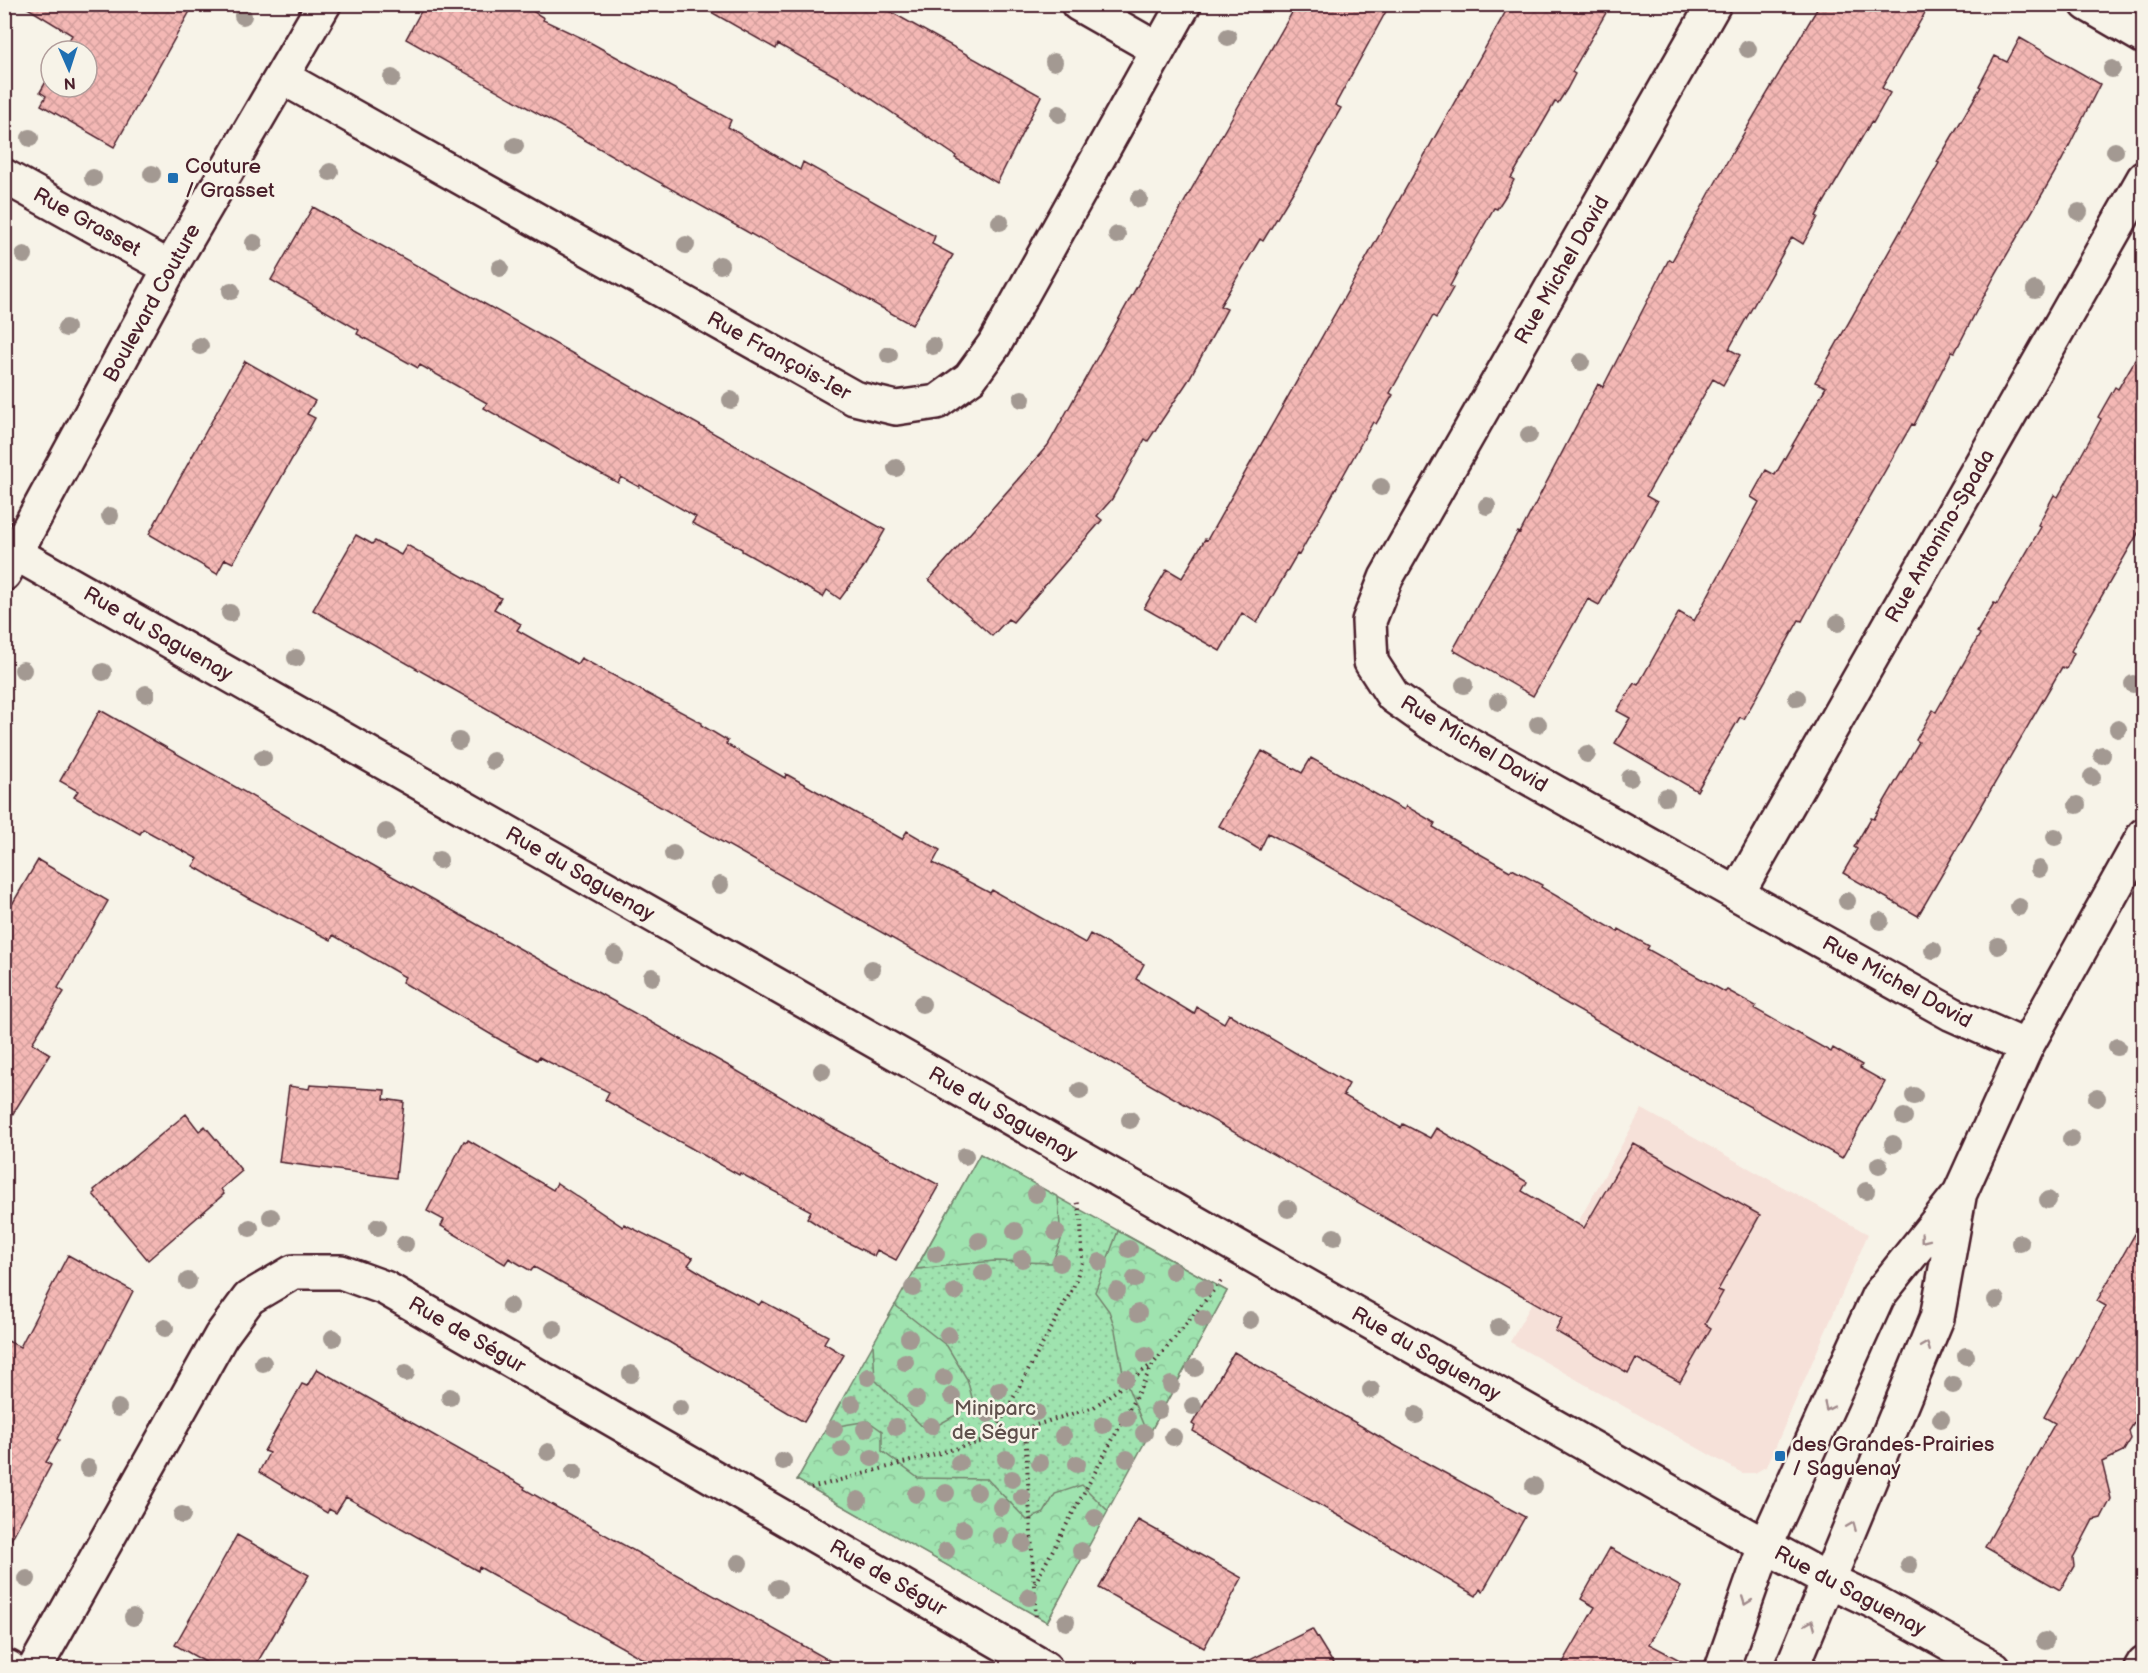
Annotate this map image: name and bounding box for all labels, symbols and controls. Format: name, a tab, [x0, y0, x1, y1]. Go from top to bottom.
north arrow	[39, 39, 99, 99]
text: N	[63, 73, 76, 92]
place label: Couture / Grasset	[185, 154, 275, 203]
marker: Couture / Grasset	[166, 171, 180, 185]
street label: Rue Grasset	[29, 182, 146, 262]
street label: Rue Michel David	[1509, 191, 1615, 349]
street label: Boulevard Couture	[98, 219, 206, 387]
street label: Rue François-Ier	[703, 306, 856, 406]
street label: Rue Antonino-Spada	[1880, 445, 2000, 627]
street label: Rue du Saguenay	[79, 581, 237, 687]
street label: Rue Michel David	[1396, 690, 1552, 798]
street label: Rue du Saguenay	[501, 821, 659, 927]
street label: Rue Michel David	[1818, 931, 1976, 1033]
street label: Rue du Saguenay	[924, 1061, 1082, 1167]
one-way arrow	[1920, 1232, 1931, 1243]
street label: Rue de Ségur	[404, 1291, 530, 1379]
street label: Rue du Saguenay	[1347, 1301, 1505, 1407]
one-way arrow	[1919, 1341, 1931, 1352]
park label: Miniparc de Ségur	[952, 1396, 1039, 1445]
one-way arrow	[1823, 1400, 1835, 1411]
place label: des Grandes-Prairies / Saguenay	[1792, 1432, 1994, 1481]
marker: des Grandes-Prairies / Saguenay	[1773, 1449, 1787, 1463]
one-way arrow	[1845, 1522, 1857, 1533]
street label: Rue de Ségur	[825, 1534, 951, 1622]
street label: Rue du Saguenay	[1770, 1541, 1930, 1642]
one-way arrow	[1740, 1595, 1753, 1606]
one-way arrow	[1804, 1620, 1816, 1631]

